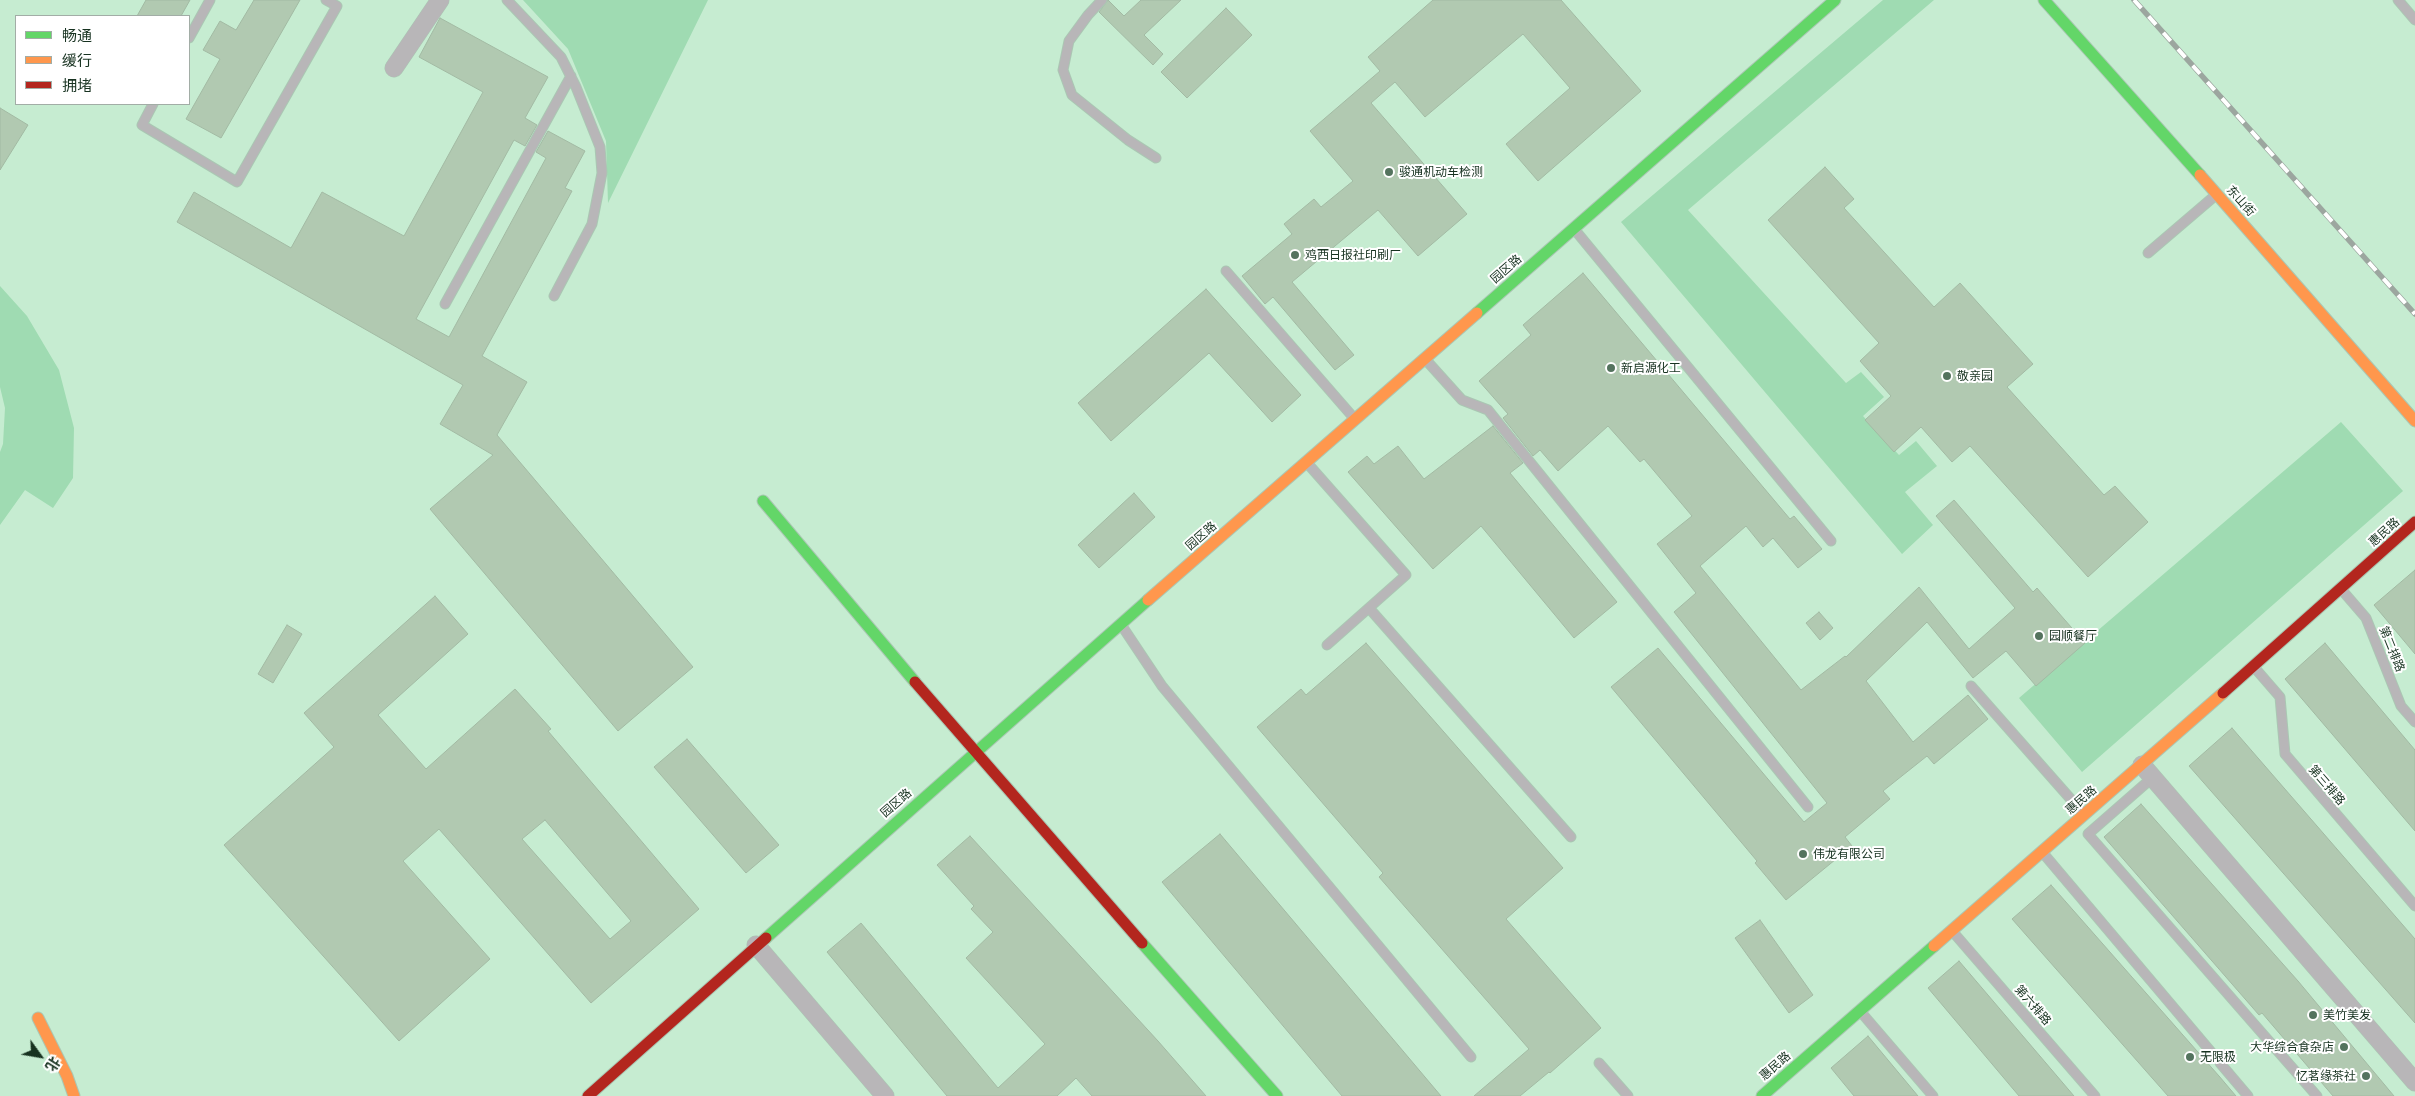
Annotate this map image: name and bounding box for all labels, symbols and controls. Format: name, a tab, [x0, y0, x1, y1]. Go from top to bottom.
legend	[15, 15, 190, 105]
text: 畅通	[62, 27, 92, 44]
text: 缓行	[62, 52, 92, 69]
text: 拥堵	[62, 77, 92, 94]
place label: 骏通机动车检测	[1399, 165, 1483, 179]
marker: 骏通机动车检测	[1383, 166, 1395, 178]
street label: 东山街	[2224, 183, 2258, 219]
place label: 鸡西日报社印刷厂	[1305, 248, 1401, 262]
marker: 鸡西日报社印刷厂	[1289, 249, 1301, 261]
street label: 园区路	[1488, 252, 1524, 286]
place label: 新启源化工	[1621, 361, 1681, 375]
marker: 新启源化工	[1605, 362, 1617, 374]
place label: 敬亲园	[1957, 369, 1993, 383]
marker: 敬亲园	[1941, 370, 1953, 382]
street label: 惠民路	[2366, 515, 2402, 549]
street label: 园区路	[1183, 519, 1219, 553]
street label: 第二排路	[2376, 624, 2408, 674]
place label: 园顺餐厅	[2049, 629, 2097, 643]
marker: 园顺餐厅	[2033, 630, 2045, 642]
street label: 第三排路	[2306, 762, 2348, 808]
street label: 惠民路	[2063, 783, 2099, 817]
street label: 园区路	[878, 786, 914, 820]
place label: 伟龙有限公司	[1813, 847, 1885, 861]
marker: 伟龙有限公司	[1797, 848, 1809, 860]
street label: 第六排路	[2012, 982, 2054, 1028]
place label: 美竹美发	[2323, 1008, 2371, 1022]
marker: 美竹美发	[2307, 1009, 2319, 1021]
north arrow	[15, 1031, 65, 1081]
place label: 大华综合食杂店	[2250, 1040, 2334, 1054]
marker: 大华综合食杂店	[2338, 1041, 2350, 1053]
street label: 惠民路	[1757, 1049, 1793, 1083]
place label: 无限极	[2200, 1050, 2236, 1064]
marker: 无限极	[2184, 1051, 2196, 1063]
text: 北	[42, 1054, 63, 1074]
place label: 忆茗缘茶社	[2296, 1069, 2356, 1083]
marker: 忆茗缘茶社	[2360, 1070, 2372, 1082]

